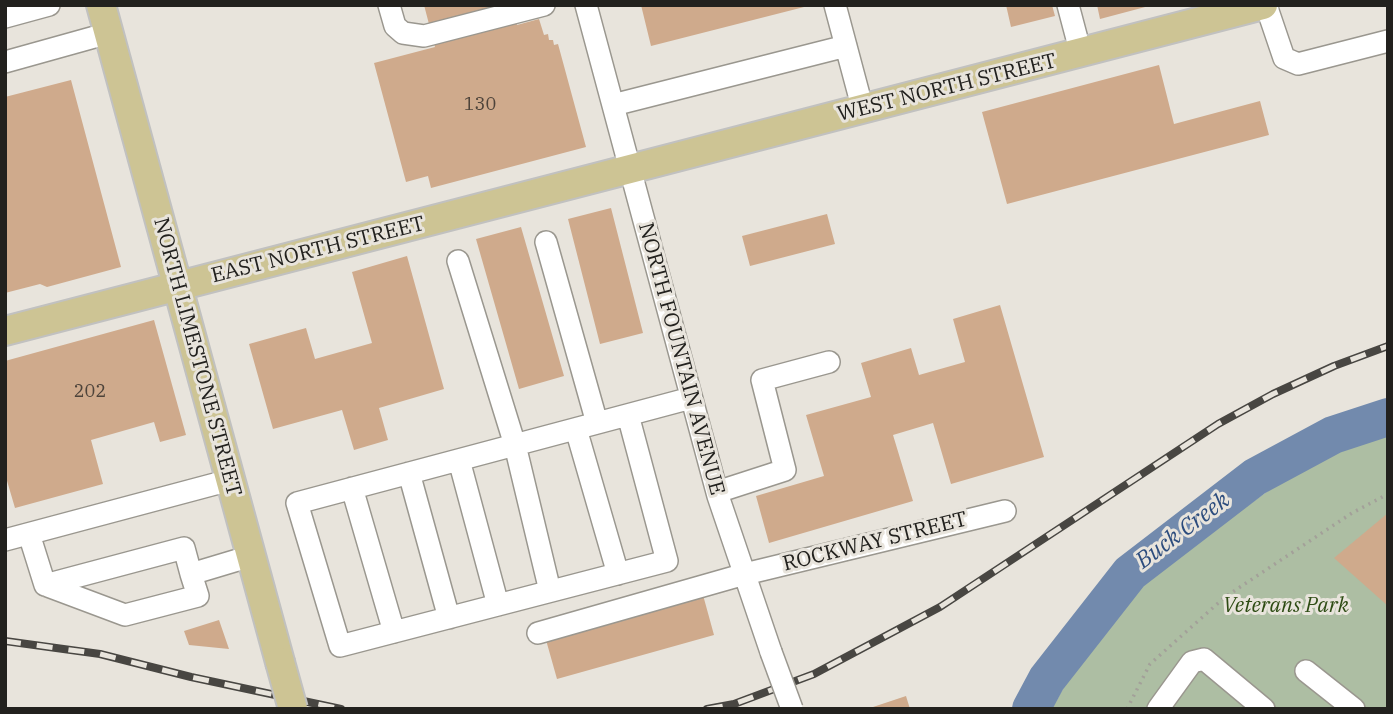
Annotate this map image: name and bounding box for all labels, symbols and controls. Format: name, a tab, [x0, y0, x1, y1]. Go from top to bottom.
street label: WEST NORTH STREET	[835, 49, 1059, 127]
house number: 130	[464, 94, 496, 116]
street label: EAST NORTH STREET	[209, 211, 427, 289]
street label: NORTH LIMESTONE STREET	[148, 215, 246, 499]
street label: NORTH FOUNTAIN AVENUE	[632, 220, 730, 498]
house number: 202	[74, 381, 106, 403]
water label: Buck Creek	[1131, 487, 1235, 575]
street label: ROCKWAY STREET	[780, 507, 970, 577]
park label: Veterans Park	[1223, 593, 1349, 619]

